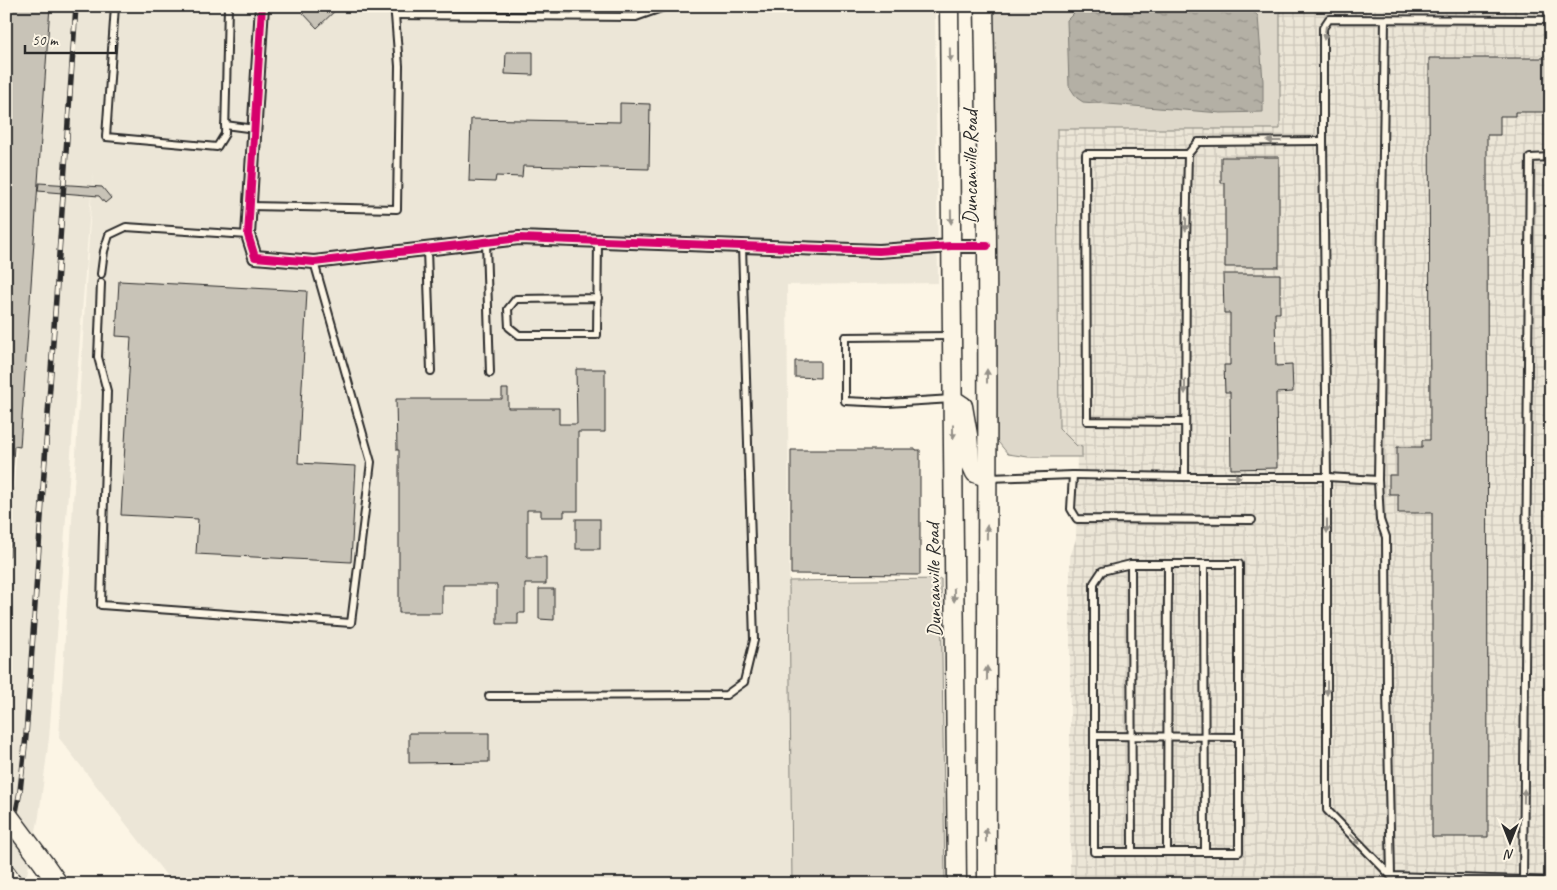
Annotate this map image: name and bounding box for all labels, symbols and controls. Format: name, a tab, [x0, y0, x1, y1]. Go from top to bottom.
scale bar	[25, 22, 116, 54]
one-way arrow	[1320, 25, 1328, 41]
text: 50 m	[32, 31, 59, 50]
one-way arrow	[946, 47, 954, 63]
street label: Duncanville Road	[958, 107, 983, 224]
one-way arrow	[1266, 137, 1282, 145]
one-way arrow	[947, 210, 955, 226]
one-way arrow	[1182, 216, 1190, 232]
one-way arrow	[983, 368, 991, 384]
one-way arrow	[1181, 379, 1189, 395]
one-way arrow	[949, 425, 957, 441]
one-way arrow	[1226, 473, 1242, 481]
one-way arrow	[1323, 518, 1331, 534]
street label: Duncanville Road	[920, 520, 947, 637]
one-way arrow	[983, 524, 991, 540]
one-way arrow	[950, 587, 958, 603]
one-way arrow	[983, 664, 991, 680]
one-way arrow	[1323, 681, 1331, 697]
one-way arrow	[1520, 788, 1528, 804]
north arrow	[1484, 818, 1534, 868]
one-way arrow	[982, 827, 990, 843]
one-way arrow	[1349, 833, 1361, 845]
text: N	[1503, 846, 1514, 863]

